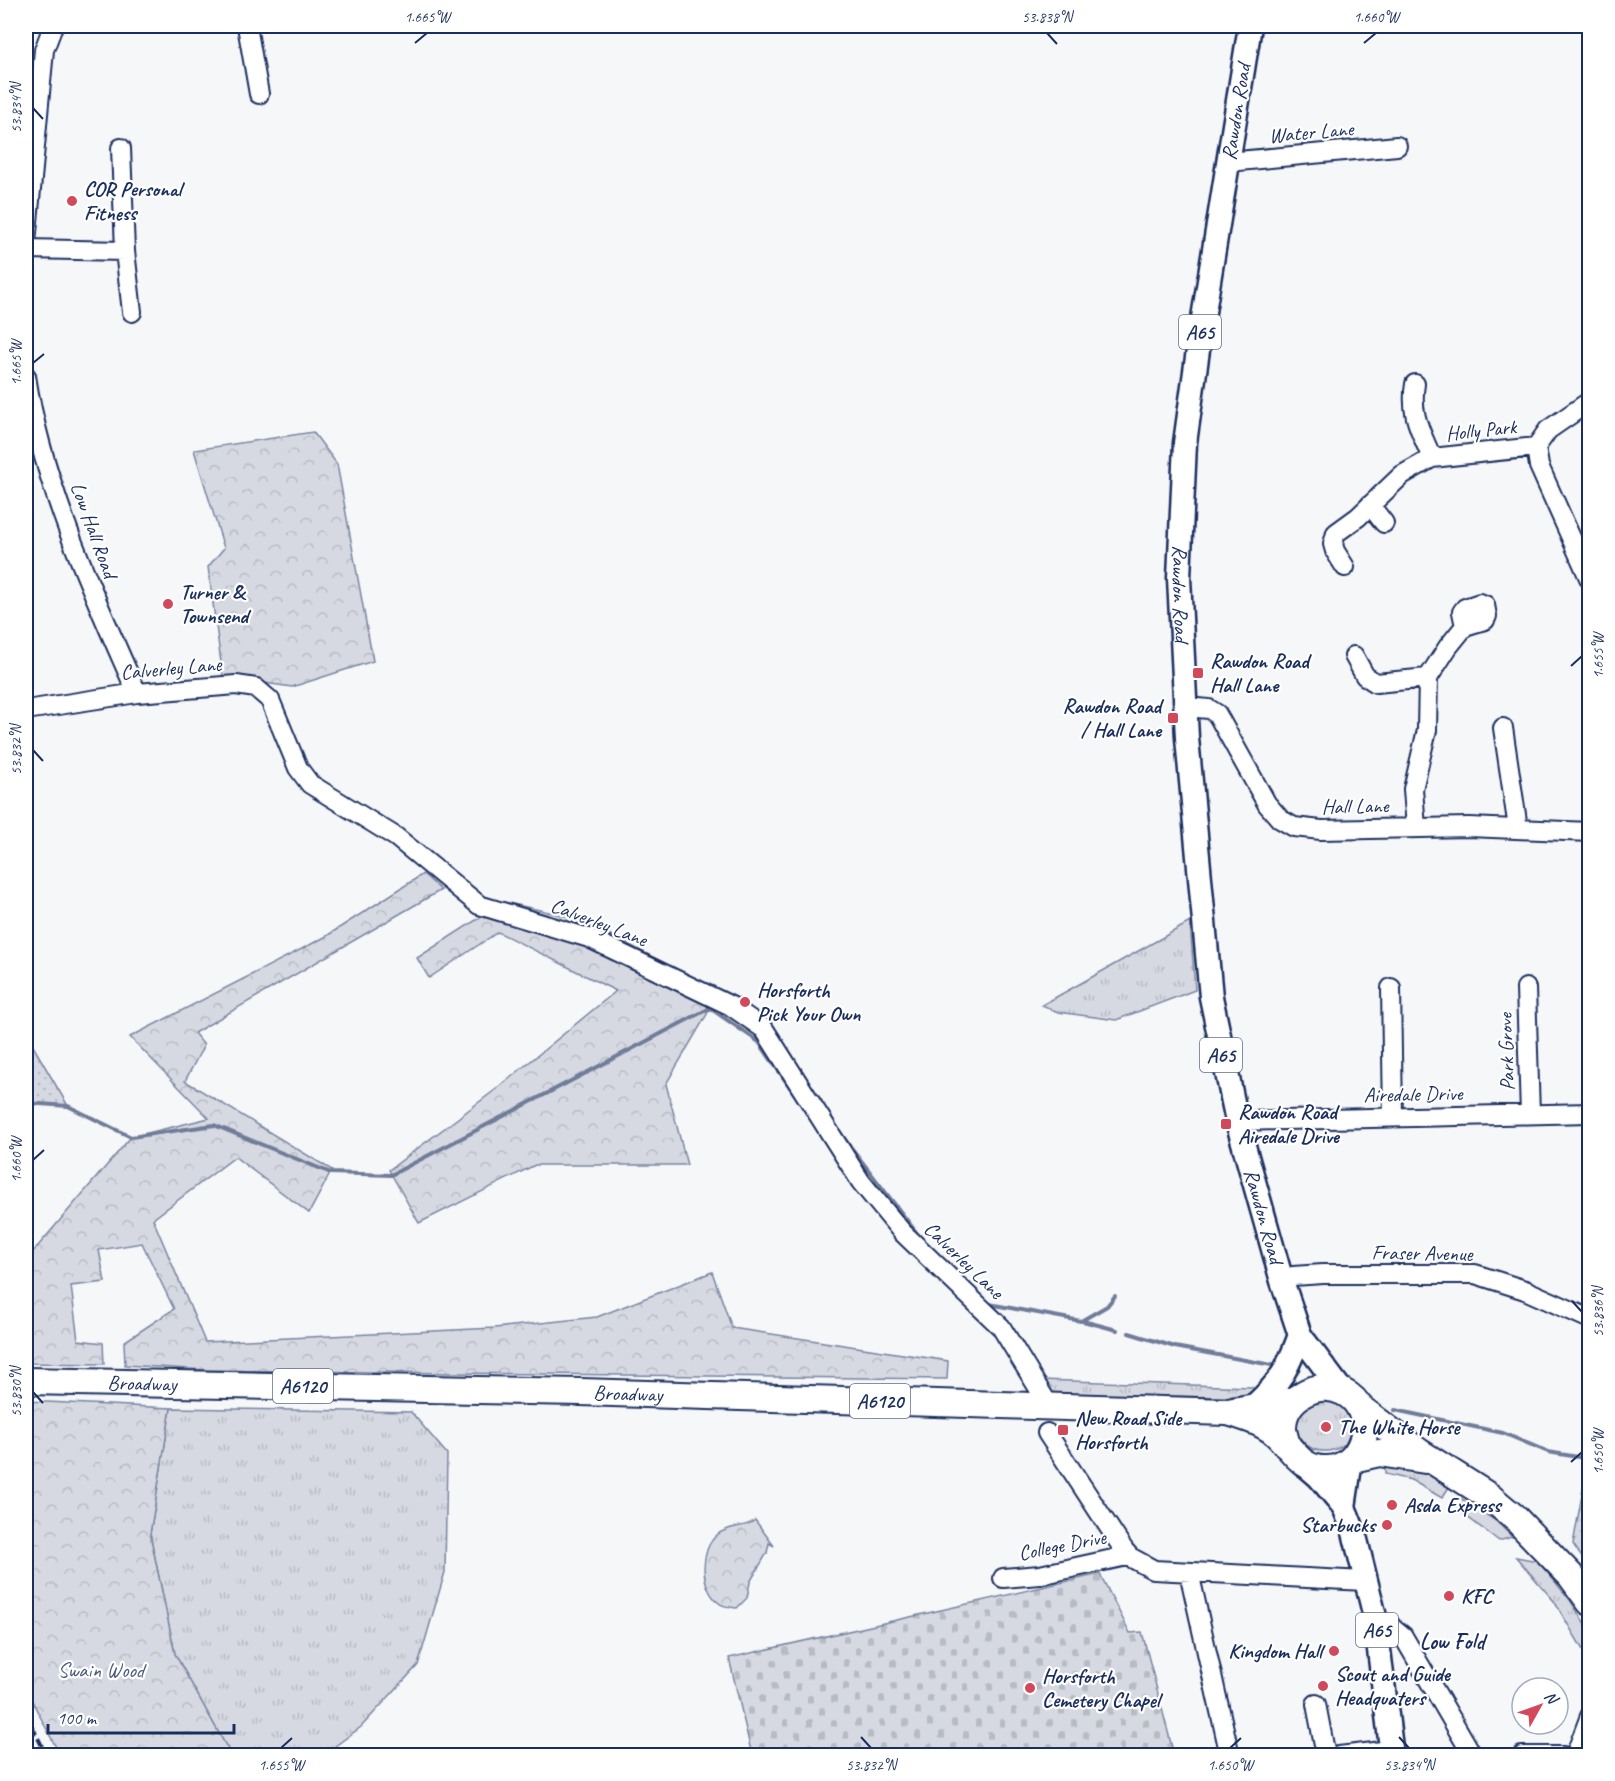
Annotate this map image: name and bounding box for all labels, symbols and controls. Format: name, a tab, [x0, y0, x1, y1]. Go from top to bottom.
text: 1.665°W	[404, 8, 453, 27]
text: 53.838°N	[1022, 8, 1075, 27]
text: 1.660°W	[1353, 8, 1402, 27]
street label: Rawdon Road	[1216, 58, 1257, 162]
text: 53.834°N	[7, 80, 26, 133]
street label: Water Lane	[1268, 115, 1356, 149]
place label: COR Personal Fitness	[84, 176, 186, 226]
marker: COR Personal Fitness	[65, 194, 79, 208]
road number: A65	[1179, 315, 1221, 349]
text: 1.665°W	[7, 337, 26, 386]
street label: Holly Park	[1444, 413, 1519, 447]
street label: Low Hall Road	[65, 479, 125, 585]
street label: Rawdon Road	[1166, 545, 1195, 647]
place label: Turner & Townsend	[180, 579, 252, 629]
marker: Turner & Townsend	[161, 597, 175, 611]
text: 1.655°W	[1589, 630, 1608, 679]
place label: Rawdon Road Hall Lane	[1210, 648, 1312, 698]
street label: Calverley Lane	[120, 651, 224, 685]
marker: Rawdon Road Hall Lane	[1191, 666, 1205, 680]
place label: Rawdon Road / Hall Lane	[1062, 693, 1165, 743]
marker: Rawdon Road / Hall Lane	[1166, 711, 1180, 725]
text: 53.832°N	[7, 722, 26, 775]
street label: Hall Lane	[1321, 792, 1390, 820]
street label: Calverley Lane	[547, 892, 652, 953]
place label: Horsforth Pick Your Own	[757, 977, 861, 1027]
marker: Horsforth Pick Your Own	[738, 995, 752, 1009]
street label: Park Grove	[1492, 1012, 1520, 1091]
road number: A65	[1200, 1038, 1242, 1072]
street label: Airedale Drive	[1363, 1080, 1464, 1108]
place label: Rawdon Road Airedale Drive	[1238, 1099, 1341, 1149]
marker: Rawdon Road Airedale Drive	[1219, 1117, 1233, 1131]
text: 1.660°W	[7, 1134, 26, 1183]
street label: Rawdon Road	[1238, 1166, 1290, 1270]
street label: Calverley Lane	[919, 1216, 1010, 1305]
street label: Fraser Avenue	[1371, 1239, 1474, 1267]
text: 53.836°N	[1589, 1284, 1608, 1337]
text: 53.830°N	[7, 1364, 26, 1417]
road number: A6120	[273, 1369, 333, 1403]
street label: Broadway	[107, 1370, 179, 1397]
street label: Broadway	[593, 1379, 665, 1408]
road number: A6120	[850, 1384, 910, 1418]
place label: New Road Side Horsforth	[1075, 1405, 1183, 1455]
place label: The White Horse	[1338, 1414, 1462, 1440]
marker: The White Horse	[1319, 1420, 1333, 1434]
marker: New Road Side Horsforth	[1056, 1423, 1070, 1437]
text: 1.650°W	[1589, 1426, 1608, 1475]
place label: Asda Express	[1404, 1492, 1503, 1518]
marker: Asda Express	[1385, 1498, 1399, 1512]
place label: Starbucks	[1300, 1512, 1378, 1538]
marker: Starbucks	[1380, 1518, 1394, 1532]
street label: College Drive	[1016, 1524, 1109, 1566]
place label: KFC	[1461, 1583, 1495, 1609]
marker: KFC	[1442, 1589, 1456, 1603]
road number: A65	[1356, 1613, 1398, 1647]
district label: Low Fold	[1420, 1628, 1488, 1656]
place label: Kingdom Hall	[1228, 1638, 1326, 1664]
marker: Kingdom Hall	[1327, 1644, 1341, 1658]
park label: Swain Wood	[58, 1657, 147, 1683]
place label: Scout and Guide Headquaters	[1335, 1661, 1452, 1711]
place label: Horsforth Cemetery Chapel	[1042, 1663, 1164, 1713]
north arrow	[1510, 1676, 1570, 1736]
marker: Scout and Guide Headquaters	[1316, 1679, 1330, 1693]
marker: Horsforth Cemetery Chapel	[1023, 1681, 1037, 1695]
text: N	[1540, 1687, 1564, 1710]
scale bar	[48, 1697, 234, 1735]
text: 100 m	[57, 1707, 98, 1729]
text: 1.655°W	[258, 1756, 307, 1775]
text: 53.832°N	[846, 1756, 899, 1775]
text: 1.650°W	[1207, 1756, 1256, 1775]
text: 53.834°N	[1384, 1756, 1437, 1775]

